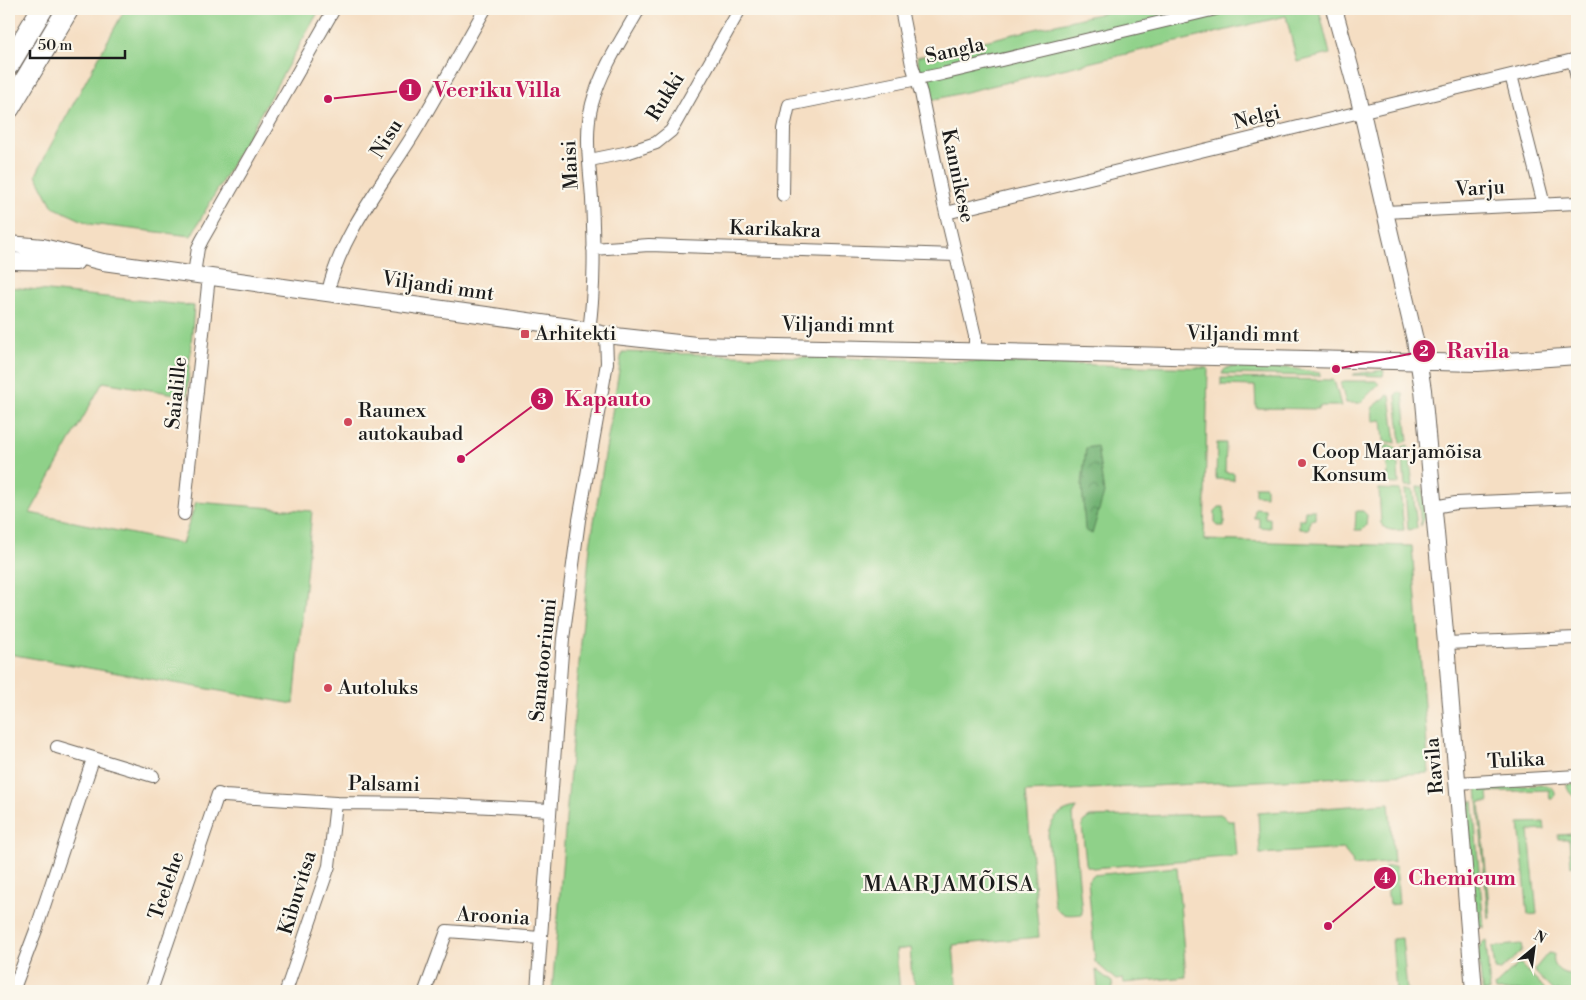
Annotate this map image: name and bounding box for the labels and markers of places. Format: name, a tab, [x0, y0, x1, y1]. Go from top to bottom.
callout: Veeriku Villa	[398, 72, 570, 108]
place label: Arhitekti	[534, 322, 617, 347]
marker: Arhitekti	[519, 328, 531, 340]
callout: Ravila	[1411, 333, 1519, 369]
callout: Kapauto	[530, 381, 661, 417]
place label: Raunex autokaubad	[358, 399, 464, 447]
marker: Raunex autokaubad	[342, 416, 354, 428]
place label: Coop Maarjamõisa Konsum	[1312, 440, 1483, 488]
marker: Coop Maarjamõisa Konsum	[1296, 457, 1308, 469]
place label: Autoluks	[337, 676, 418, 701]
marker: Autoluks	[322, 682, 334, 694]
callout: Chemicum	[1373, 860, 1525, 896]

